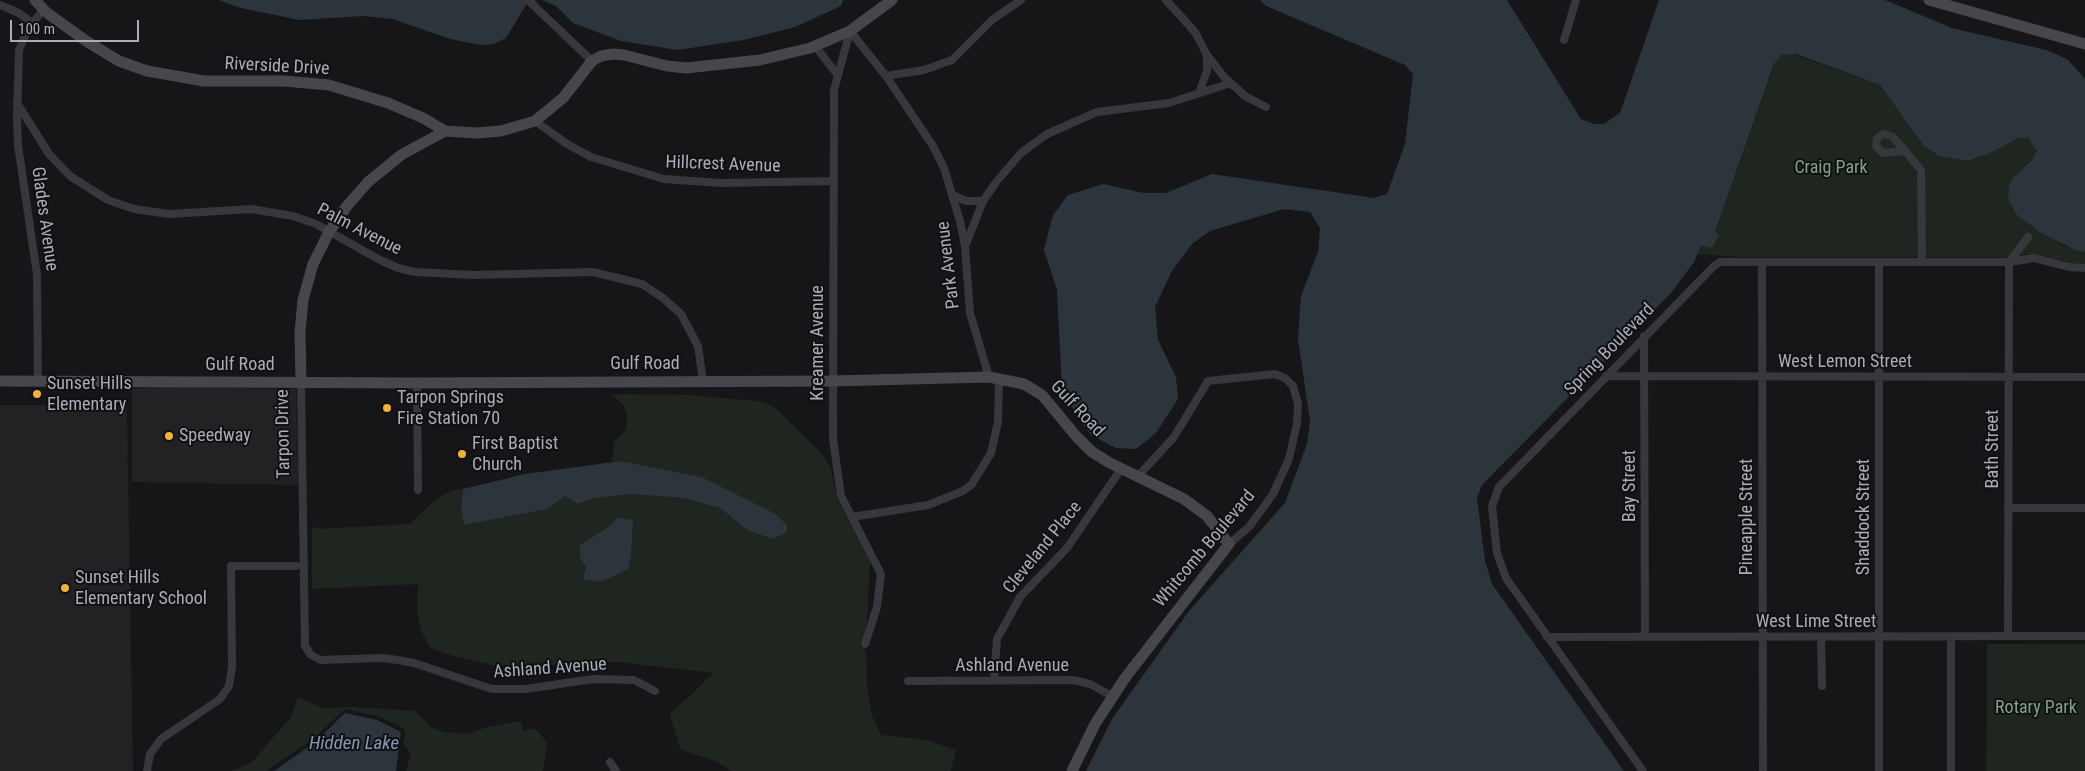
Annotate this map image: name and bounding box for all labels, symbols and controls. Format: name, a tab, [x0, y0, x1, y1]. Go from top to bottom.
scale bar	[12, 10, 141, 42]
text: 100 m	[18, 20, 55, 38]
street label: Riverside Drive	[224, 53, 330, 81]
street label: Hillcrest Avenue	[665, 152, 781, 178]
park label: Craig Park	[1794, 157, 1868, 179]
street label: Glades Avenue	[26, 166, 62, 272]
street label: Palm Avenue	[313, 199, 405, 261]
street label: Park Avenue	[933, 220, 965, 310]
street label: Kreamer Avenue	[807, 285, 829, 401]
street label: Spring Boulevard	[1561, 299, 1659, 401]
street label: West Lemon Street	[1778, 351, 1912, 373]
street label: Gulf Road	[610, 353, 680, 375]
street label: Gulf Road	[205, 354, 275, 376]
place label: Sunset Hills Elementary	[47, 373, 132, 416]
street label: Gulf Road	[1045, 376, 1109, 442]
place label: Tarpon Springs Fire Station 70	[397, 387, 504, 429]
marker: Sunset Hills Elementary	[31, 388, 43, 400]
street label: Tarpon Drive	[272, 389, 296, 479]
marker: Tarpon Springs Fire Station 70	[381, 402, 393, 414]
street label: Bath Street	[1982, 410, 2004, 488]
place label: Speedway	[179, 425, 251, 447]
marker: Speedway	[163, 430, 175, 442]
place label: First Baptist Church	[472, 433, 558, 476]
marker: First Baptist Church	[456, 448, 468, 460]
street label: Bay Street	[1619, 450, 1641, 522]
street label: Pineapple Street	[1736, 459, 1758, 575]
street label: Shaddock Street	[1853, 459, 1875, 575]
street label: Whitcomb Boulevard	[1150, 486, 1260, 612]
street label: Cleveland Place	[999, 497, 1087, 599]
place label: Sunset Hills Elementary School	[75, 567, 207, 610]
marker: Sunset Hills Elementary School	[59, 582, 71, 594]
street label: West Lime Street	[1756, 611, 1876, 633]
street label: Ashland Avenue	[493, 654, 607, 684]
street label: Ashland Avenue	[955, 655, 1069, 677]
park label: Rotary Park	[1995, 697, 2077, 719]
water label: Hidden Lake	[309, 733, 399, 755]

